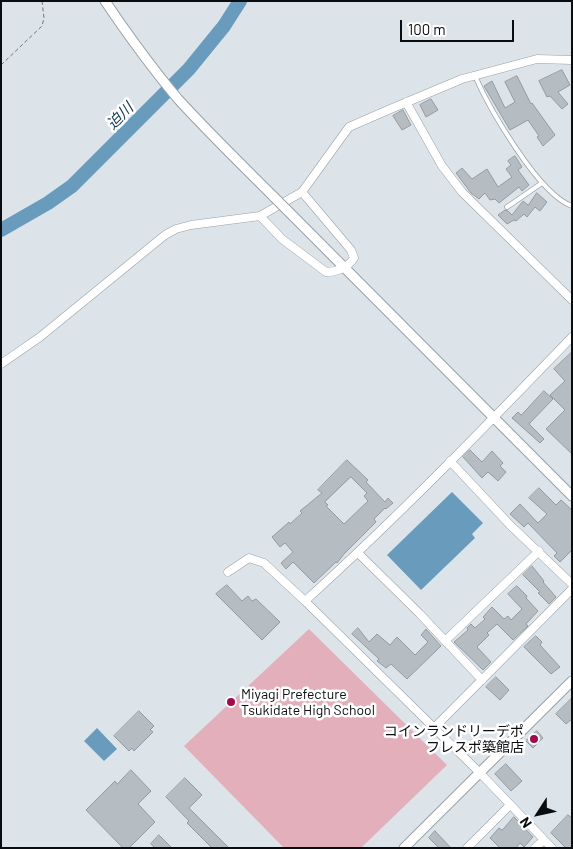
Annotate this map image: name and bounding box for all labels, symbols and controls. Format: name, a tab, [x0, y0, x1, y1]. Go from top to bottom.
scale bar	[403, 10, 517, 42]
text: 100 m	[408, 20, 446, 38]
water label: 迫川	[103, 99, 137, 133]
place label: Miyagi Prefecture Tsukidate High School	[241, 686, 375, 719]
marker: Miyagi Prefecture Tsukidate High School	[225, 696, 237, 708]
place label: コインランドリーデポ フレスポ築館店	[384, 723, 524, 756]
marker: コインランドリーデポ フレスポ築館店	[528, 733, 540, 745]
north arrow	[513, 789, 563, 839]
text: N	[516, 814, 535, 832]

